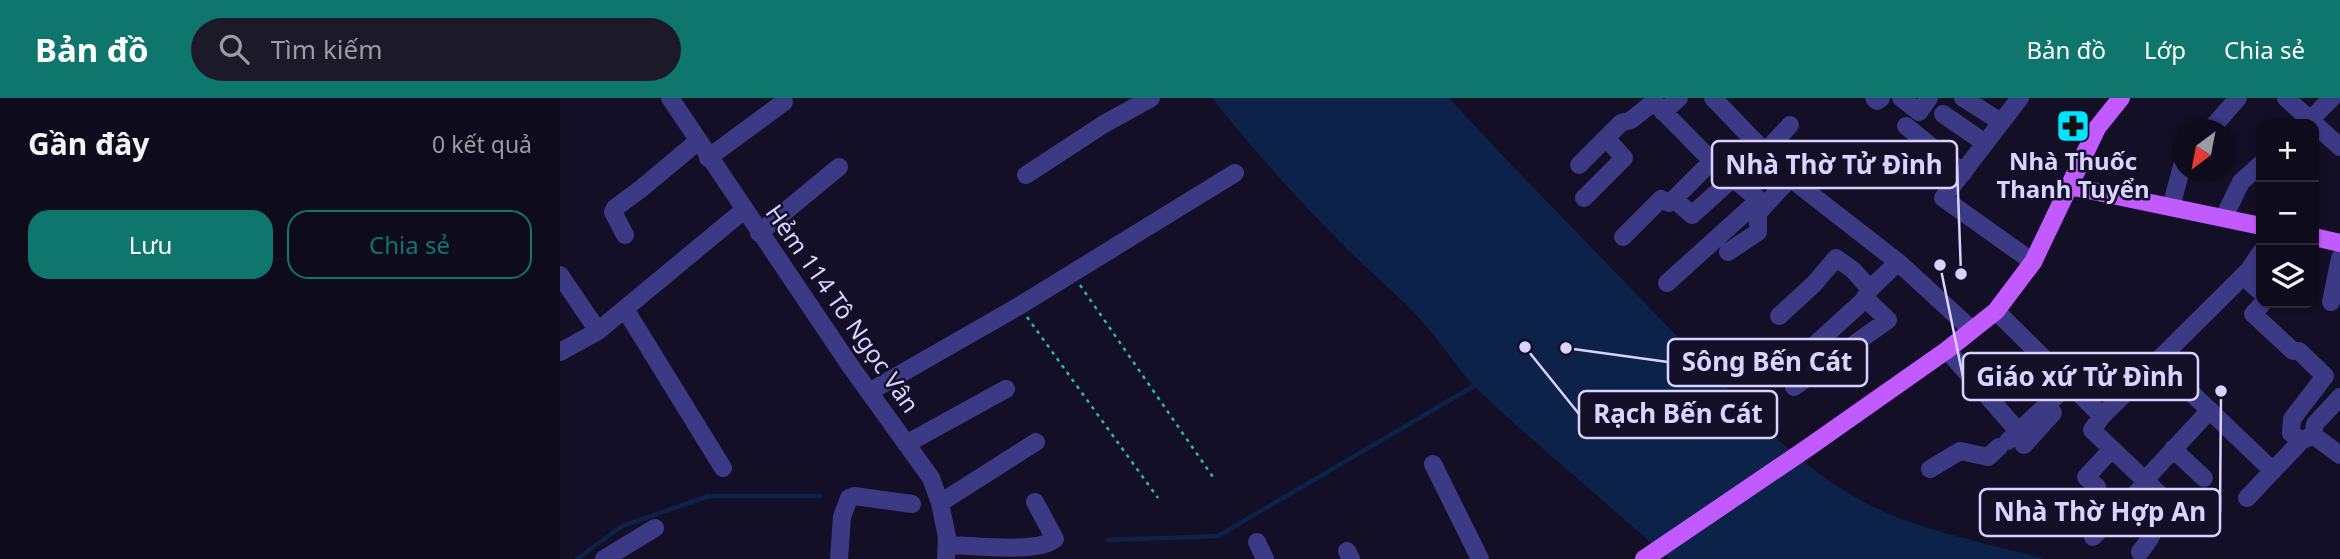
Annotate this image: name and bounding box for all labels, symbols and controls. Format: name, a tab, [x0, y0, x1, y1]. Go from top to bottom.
search box	[191, 18, 681, 81]
text: Bản đồ	[35, 27, 149, 72]
icon: search	[215, 30, 253, 68]
text: Tìm kiếm	[271, 31, 382, 67]
text: Bản đồ	[2026, 33, 2106, 66]
text: Lớp	[2144, 33, 2186, 66]
text: Chia sẻ	[2224, 33, 2305, 66]
pharmacy icon: Nhà Thuốc Thanh Tuyển	[2054, 107, 2092, 145]
north arrow	[2172, 119, 2235, 182]
map controls	[2256, 119, 2319, 308]
button: +	[2256, 119, 2319, 182]
text: Gần đây	[28, 123, 149, 164]
text: 0 kết quả	[432, 128, 532, 160]
callout: Nhà Thờ Tử Đình	[1712, 141, 1957, 188]
place label: Nhà Thuốc Thanh Tuyển	[1996, 144, 2150, 205]
text: Nhà Thờ Tử Đình	[1725, 146, 1943, 182]
button: −	[2256, 182, 2319, 245]
street label: Hẻm 114 Tô Ngọc Vân	[759, 197, 928, 419]
button: Lưu	[28, 210, 273, 279]
button: Chia sẻ	[287, 210, 532, 279]
button: layers	[2256, 245, 2319, 308]
callout: Sông Bến Cát	[1668, 339, 1867, 386]
text: Sông Bến Cát	[1682, 343, 1852, 379]
callout: Giáo xứ Tử Đình	[1963, 353, 2198, 400]
text: Giáo xứ Tử Đình	[1976, 358, 2184, 394]
callout: Rạch Bến Cát	[1579, 391, 1777, 438]
text: Rạch Bến Cát	[1593, 395, 1763, 431]
callout: Nhà Thờ Hợp An	[1980, 489, 2220, 536]
text: Nhà Thờ Hợp An	[1994, 493, 2206, 529]

